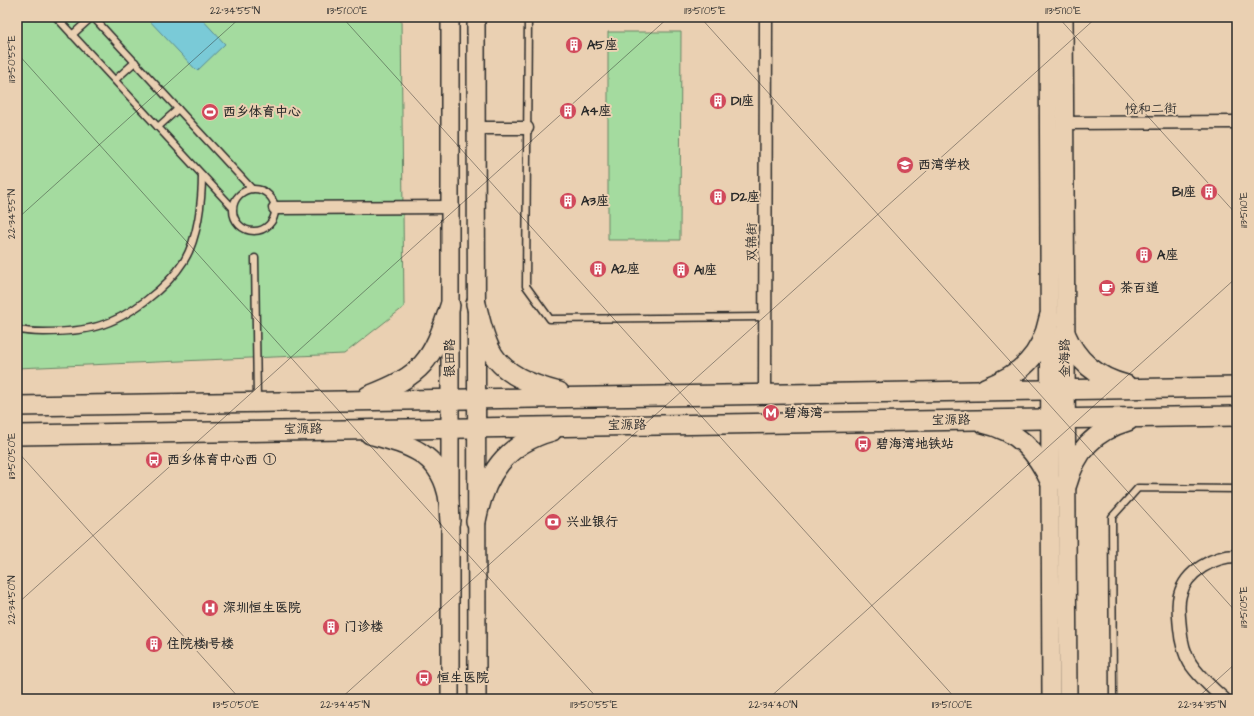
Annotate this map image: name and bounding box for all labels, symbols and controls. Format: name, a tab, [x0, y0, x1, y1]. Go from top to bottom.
text: 22°34'55"N	[210, 4, 260, 18]
text: 113°51'00"E	[327, 4, 367, 18]
text: 113°51'05"E	[684, 4, 726, 18]
text: 113°51'10"E	[1045, 4, 1081, 18]
text: 113°50'55"E	[5, 35, 19, 83]
building icon: A5座	[564, 35, 584, 55]
place label: A5座	[587, 36, 618, 54]
building icon: D1座	[708, 91, 728, 111]
place label: D1座	[731, 92, 754, 110]
street label: 悦和二街	[1125, 100, 1177, 118]
building icon: A4座	[558, 101, 578, 121]
sports icon: 西乡体育中心	[200, 102, 220, 122]
place label: A4座	[581, 102, 611, 120]
place label: 西乡体育中心	[223, 103, 301, 121]
school or university icon: 西湾学校	[895, 155, 915, 175]
place label: 西湾学校	[918, 156, 970, 174]
building icon: B1座	[1199, 182, 1219, 202]
place label: B1座	[1172, 183, 1196, 201]
building icon: D2座	[708, 187, 728, 207]
place label: D2座	[731, 188, 760, 206]
text: 22°34'55"N	[5, 189, 19, 239]
building icon: A3座	[558, 191, 578, 211]
place label: A3座	[581, 192, 609, 210]
text: 113°51'10"E	[1237, 192, 1251, 228]
street label: 双锦街	[743, 222, 761, 262]
building icon: A座	[1134, 245, 1154, 265]
place label: A座	[1157, 246, 1178, 264]
building icon: A2座	[588, 259, 608, 279]
place label: A2座	[611, 260, 640, 278]
building icon: A1座	[671, 260, 691, 280]
place label: A1座	[694, 261, 717, 279]
cafe icon: 茶百道	[1097, 278, 1117, 298]
place label: 茶百道	[1120, 279, 1159, 297]
street label: 银田路	[441, 338, 459, 378]
street label: 金海路	[1056, 338, 1074, 378]
metro station icon: 碧海湾	[761, 403, 781, 423]
place label: 碧海湾	[784, 404, 823, 422]
street label: 宝源路	[931, 411, 971, 429]
street label: 宝源路	[607, 416, 647, 434]
street label: 宝源路	[283, 420, 323, 438]
text: 113°50'50"E	[5, 433, 19, 479]
bus stop icon: 碧海湾地铁站	[853, 434, 873, 454]
place label: 碧海湾地铁站	[876, 435, 954, 453]
bus stop icon: 西乡体育中心西 ①	[144, 450, 164, 470]
place label: 西乡体育中心西 ①	[167, 451, 276, 469]
bank icon: 兴业银行	[543, 512, 563, 532]
place label: 兴业银行	[566, 513, 618, 531]
text: 22°34'50"N	[5, 575, 19, 625]
text: 113°51'05"E	[1237, 586, 1251, 628]
hospital icon: 深圳恒生医院	[200, 598, 220, 618]
place label: 深圳恒生医院	[223, 599, 301, 617]
building icon: 门诊楼	[321, 617, 341, 637]
place label: 门诊楼	[344, 618, 383, 636]
building icon: 住院楼1号楼	[144, 634, 164, 654]
place label: 住院楼1号楼	[167, 635, 234, 653]
bus stop icon: 恒生医院	[414, 668, 434, 688]
place label: 恒生医院	[437, 669, 489, 687]
text: 113°50'50"E	[213, 698, 259, 712]
text: 22°34'45"N	[320, 698, 370, 712]
text: 113°50'55"E	[570, 698, 618, 712]
text: 22°34'40"N	[749, 698, 797, 712]
text: 113°51'00"E	[932, 698, 972, 712]
text: 22°34'35"N	[1178, 698, 1226, 712]

